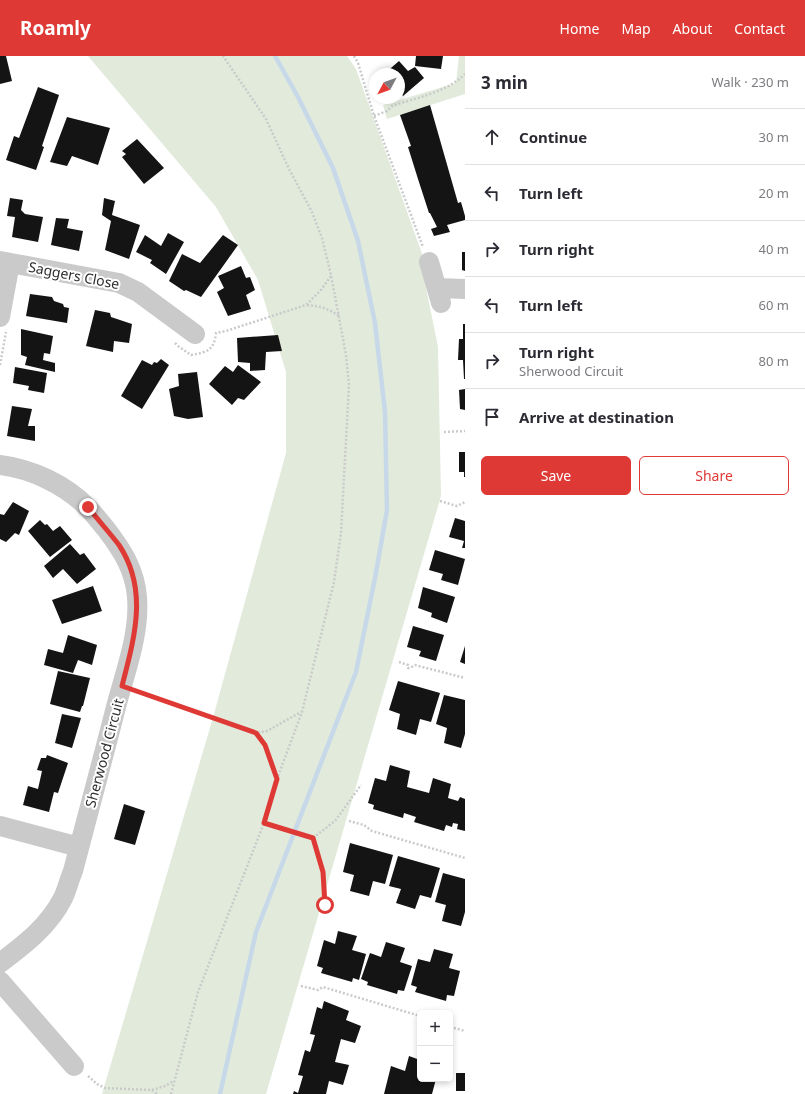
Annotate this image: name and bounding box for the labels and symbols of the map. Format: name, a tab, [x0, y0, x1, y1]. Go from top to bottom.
north arrow	[369, 68, 405, 104]
street label: Saggers Close	[27, 257, 121, 293]
route end	[79, 498, 97, 516]
street label: Sherwood Circuit	[80, 696, 128, 810]
route start	[316, 896, 334, 914]

